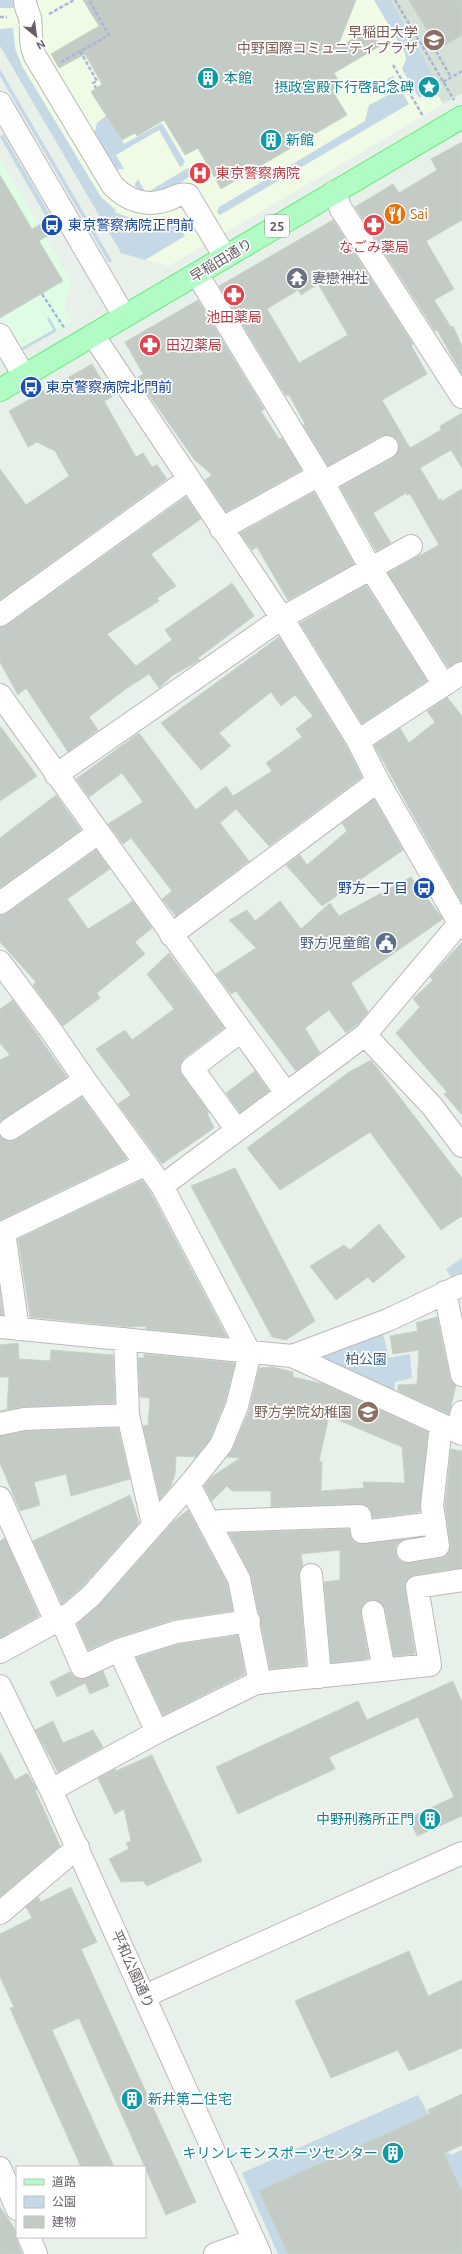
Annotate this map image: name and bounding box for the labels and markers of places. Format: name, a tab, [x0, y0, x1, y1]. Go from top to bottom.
place label: 早稲田大学 中野国際コミュニティプラザ	[237, 24, 418, 56]
school or university icon: 早稲田大学 中野国際コミュニティプラザ	[421, 27, 447, 53]
building icon: 本館	[195, 65, 221, 91]
place label: 本館	[224, 70, 252, 86]
place icon: 摂政宮殿下行啓記念碑	[416, 74, 442, 100]
place label: 摂政宮殿下行啓記念碑	[274, 79, 414, 95]
building icon: 新館	[258, 127, 284, 153]
place label: 新館	[286, 132, 314, 148]
hospital icon: 東京警察病院	[187, 160, 213, 186]
place label: 東京警察病院	[216, 165, 300, 181]
restaurant icon: Sai	[382, 201, 408, 227]
place label: Sai	[410, 206, 428, 222]
bus stop icon: 東京警察病院正門前	[39, 212, 65, 238]
pharmacy icon: なごみ薬局	[361, 212, 387, 238]
place label: 東京警察病院正門前	[68, 217, 194, 233]
place label: なごみ薬局	[339, 239, 409, 255]
temple icon: 妻戀神社	[284, 265, 310, 291]
place label: 妻戀神社	[312, 270, 368, 286]
pharmacy icon: 池田薬局	[221, 282, 247, 308]
place label: 池田薬局	[206, 309, 262, 325]
pharmacy icon: 田辺薬局	[137, 332, 163, 358]
place label: 田辺薬局	[166, 337, 222, 353]
bus stop icon: 東京警察病院北門前	[18, 374, 44, 400]
place label: 東京警察病院北門前	[46, 379, 172, 395]
bus stop icon: 野方一丁目	[411, 875, 437, 901]
place label: 野方一丁目	[338, 880, 408, 896]
public building icon: 野方児童館	[373, 930, 399, 956]
place label: 野方児童館	[300, 935, 370, 951]
school or university icon: 野方学院幼稚園	[355, 1399, 381, 1425]
place label: 野方学院幼稚園	[254, 1404, 352, 1420]
building icon: 中野刑務所正門	[417, 1806, 443, 1832]
place label: 中野刑務所正門	[316, 1811, 414, 1827]
building icon: 新井第二住宅	[119, 2086, 145, 2112]
place label: 新井第二住宅	[148, 2091, 232, 2107]
building icon: キリンレモンスポーツセンター	[380, 2140, 406, 2166]
place label: キリンレモンスポーツセンター	[183, 2145, 378, 2161]

